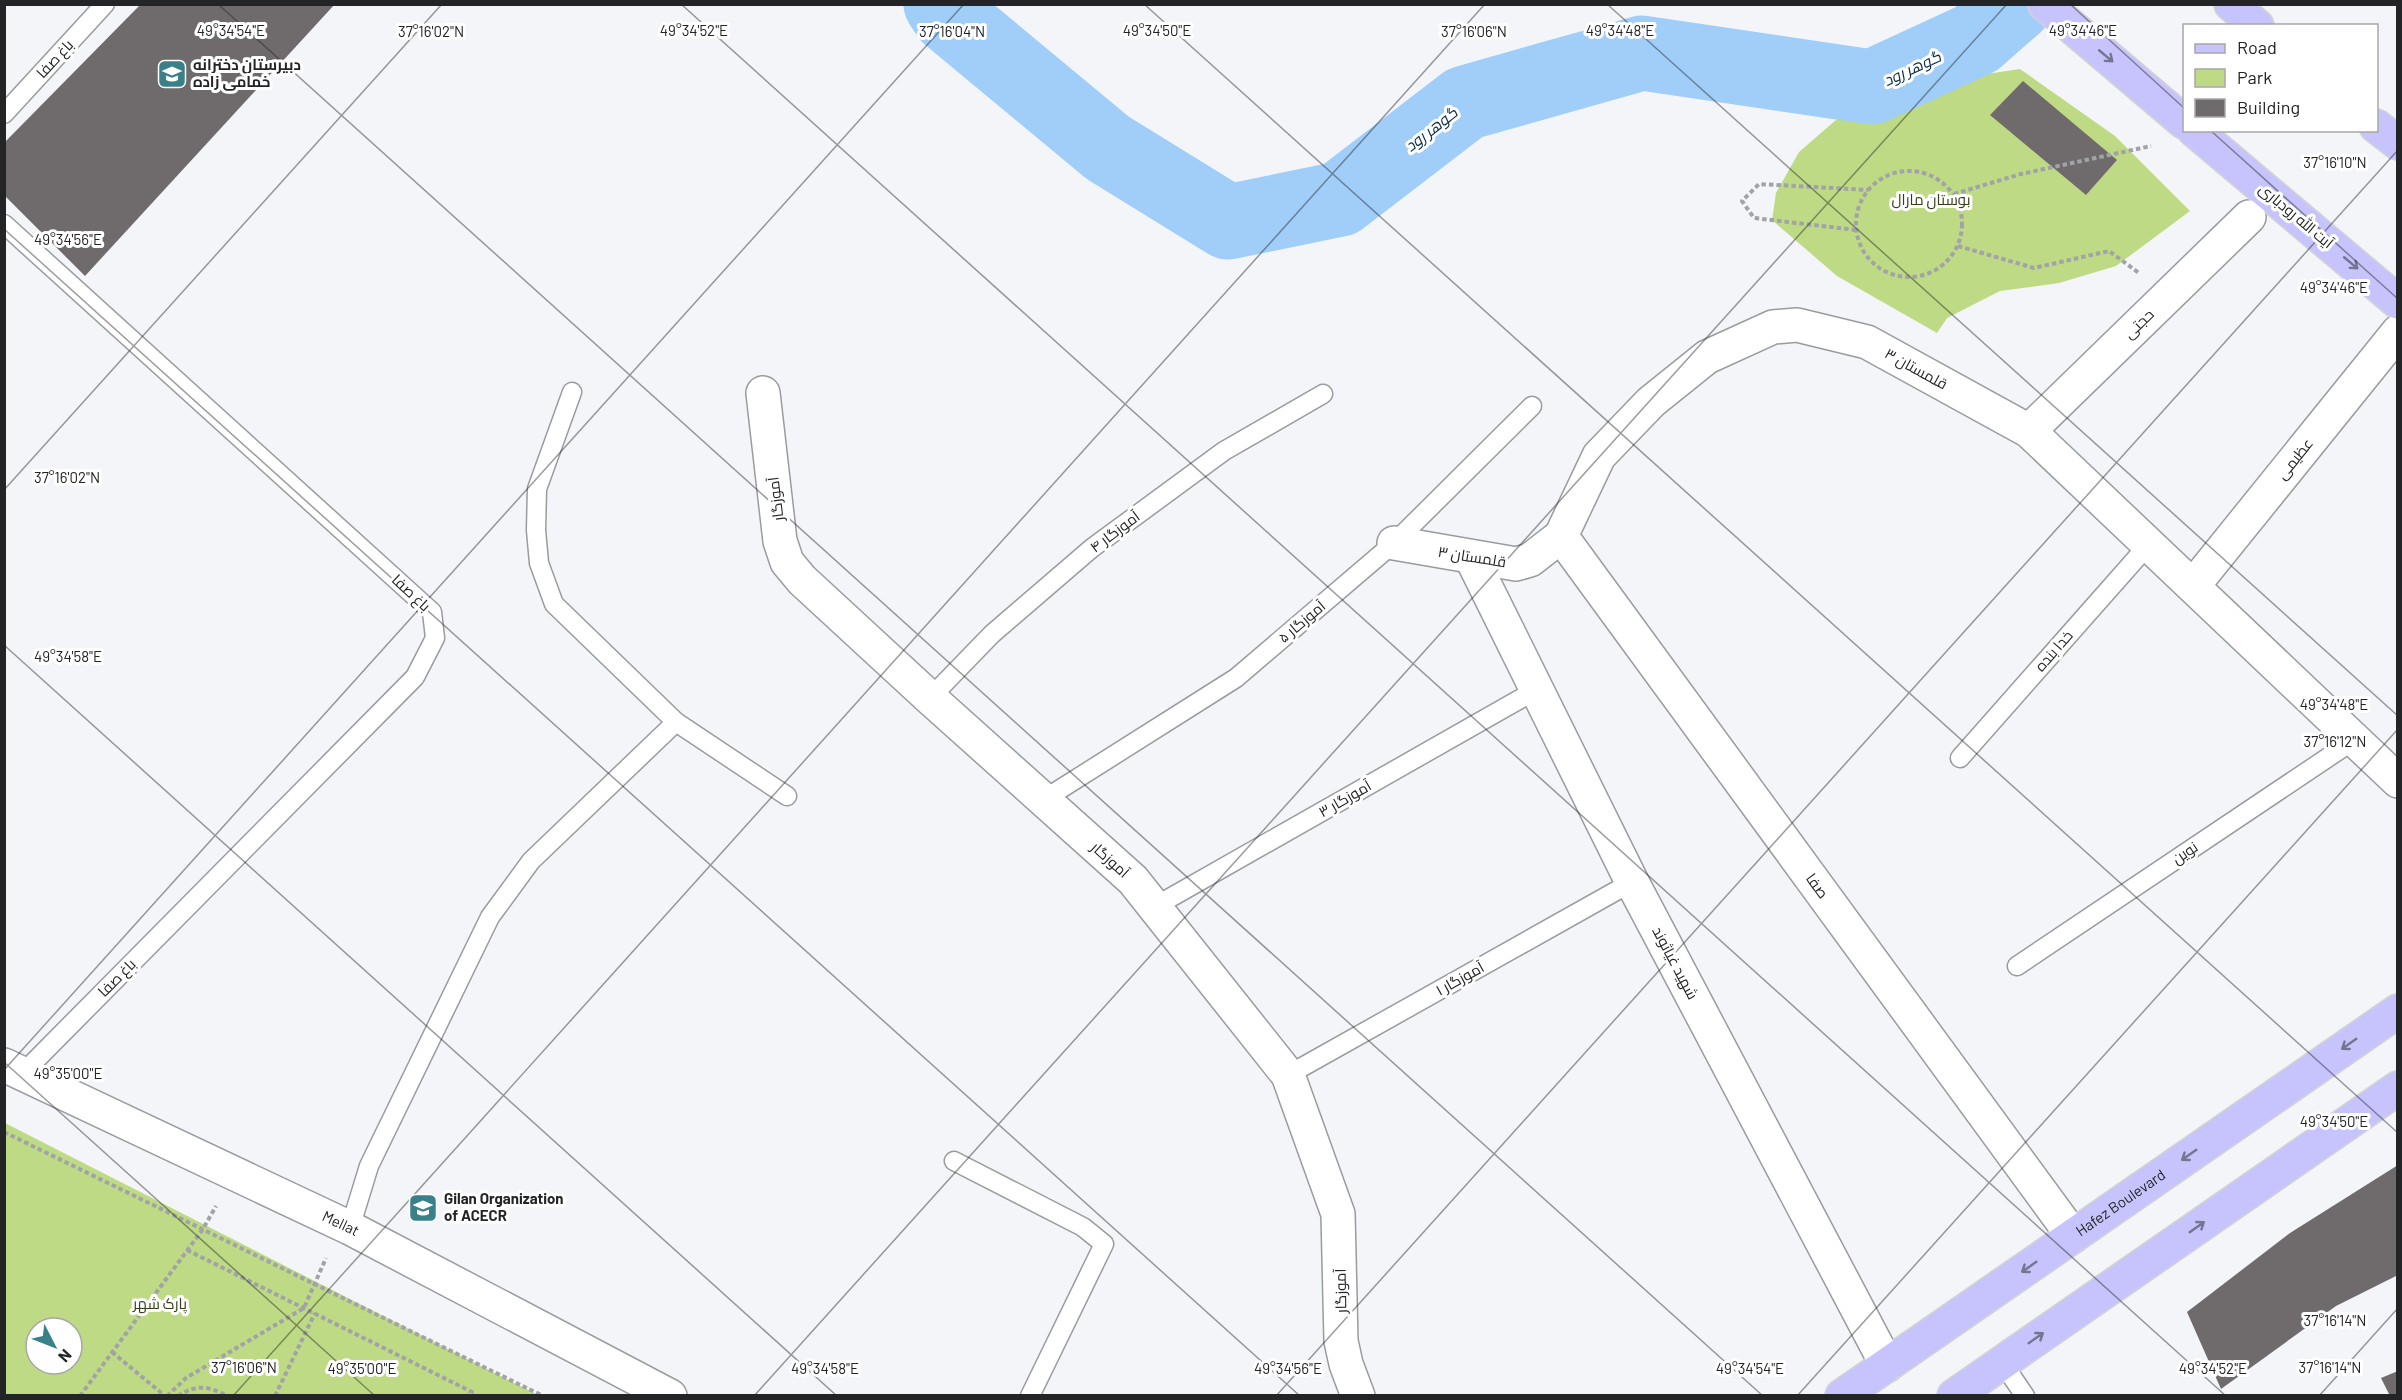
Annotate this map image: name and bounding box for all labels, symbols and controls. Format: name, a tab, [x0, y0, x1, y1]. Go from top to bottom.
text: 49°34'54"E	[197, 21, 265, 39]
text: 49°34'52"E	[660, 21, 728, 39]
text: 49°34'50"E	[1123, 21, 1191, 39]
text: 49°34'48"E	[1586, 21, 1654, 39]
text: 49°34'46"E	[2049, 21, 2117, 39]
text: 37°16'02"N	[398, 22, 464, 40]
text: 37°16'04"N	[919, 22, 985, 40]
text: 37°16'06"N	[1441, 22, 1507, 40]
legend	[2183, 24, 2378, 132]
street label: باغ صفا	[32, 35, 79, 83]
text: Road	[2237, 36, 2277, 58]
water label: گوهر رود	[1880, 46, 1944, 90]
one-way arrow	[2098, 49, 2113, 63]
place label: دبیرستان دخترانه خمامی زاده	[193, 55, 301, 91]
school or university icon: دبیرستان دخترانه خمامی زاده	[156, 58, 188, 90]
text: Park	[2237, 66, 2272, 88]
text: Building	[2237, 96, 2300, 118]
water label: گوهر رود	[1401, 102, 1461, 156]
text: 37°16'10"N	[2303, 153, 2367, 171]
street label: آیت الله رودباری	[2255, 179, 2337, 253]
park label: بوستان مارال	[1892, 190, 1970, 210]
text: 49°34'56"E	[34, 230, 102, 248]
one-way arrow	[2343, 256, 2358, 270]
text: 49°34'46"E	[2300, 278, 2368, 296]
street label: حجتی	[2119, 305, 2159, 343]
street label: قلمستان ۳	[1881, 344, 1951, 394]
street label: عظیمی	[2272, 434, 2318, 484]
text: 37°16'02"N	[34, 468, 100, 486]
street label: آموزگار	[763, 476, 788, 523]
street label: آموزگار ۴	[1086, 507, 1143, 557]
street label: قلمستان ۳	[1437, 542, 1507, 572]
street label: باغ صفا	[387, 570, 435, 617]
street label: آموزگار ۵	[1274, 596, 1329, 647]
street label: خدا بنده	[2031, 626, 2076, 675]
text: 49°34'58"E	[34, 647, 102, 665]
text: 49°34'48"E	[2300, 695, 2368, 713]
text: 37°16'12"N	[2304, 732, 2366, 750]
street label: آموزگار ۳	[1315, 776, 1375, 821]
street label: آموزگار	[1087, 837, 1133, 882]
street label: نوین	[2168, 837, 2202, 869]
street label: صفا	[1803, 869, 1833, 901]
street label: شهید غیاثوند	[1647, 923, 1703, 1003]
street label: باغ صفا	[94, 955, 141, 1002]
street label: آموزگار ۱	[1432, 958, 1487, 1000]
one-way arrow	[2342, 1038, 2358, 1050]
text: 49°35'00"E	[33, 1064, 103, 1082]
text: 49°34'50"E	[2300, 1112, 2368, 1130]
one-way arrow	[2182, 1149, 2198, 1161]
street label: Hafez Boulevard	[2072, 1165, 2168, 1239]
place label: Gilan Organization of ACECR	[444, 1189, 564, 1224]
school or university icon: Gilan Organization of ACECR	[407, 1192, 439, 1224]
street label: Mellat	[320, 1206, 363, 1239]
one-way arrow	[2188, 1221, 2204, 1233]
one-way arrow	[2021, 1261, 2038, 1273]
street label: آموزگار	[1331, 1268, 1350, 1315]
park label: پارک شهر	[132, 1294, 187, 1314]
text: 37°16'14"N	[2304, 1311, 2366, 1329]
north arrow	[24, 1316, 84, 1376]
one-way arrow	[2028, 1332, 2044, 1344]
text: N	[55, 1346, 76, 1367]
text: 37°16'06"N	[211, 1358, 277, 1376]
text: 37°16'14"N	[2299, 1358, 2361, 1376]
text: 49°35'00"E	[327, 1359, 397, 1377]
text: 49°34'58"E	[791, 1359, 859, 1377]
text: 49°34'56"E	[1254, 1359, 1322, 1377]
text: 49°34'54"E	[1716, 1359, 1784, 1377]
text: 49°34'52"E	[2179, 1359, 2247, 1377]

